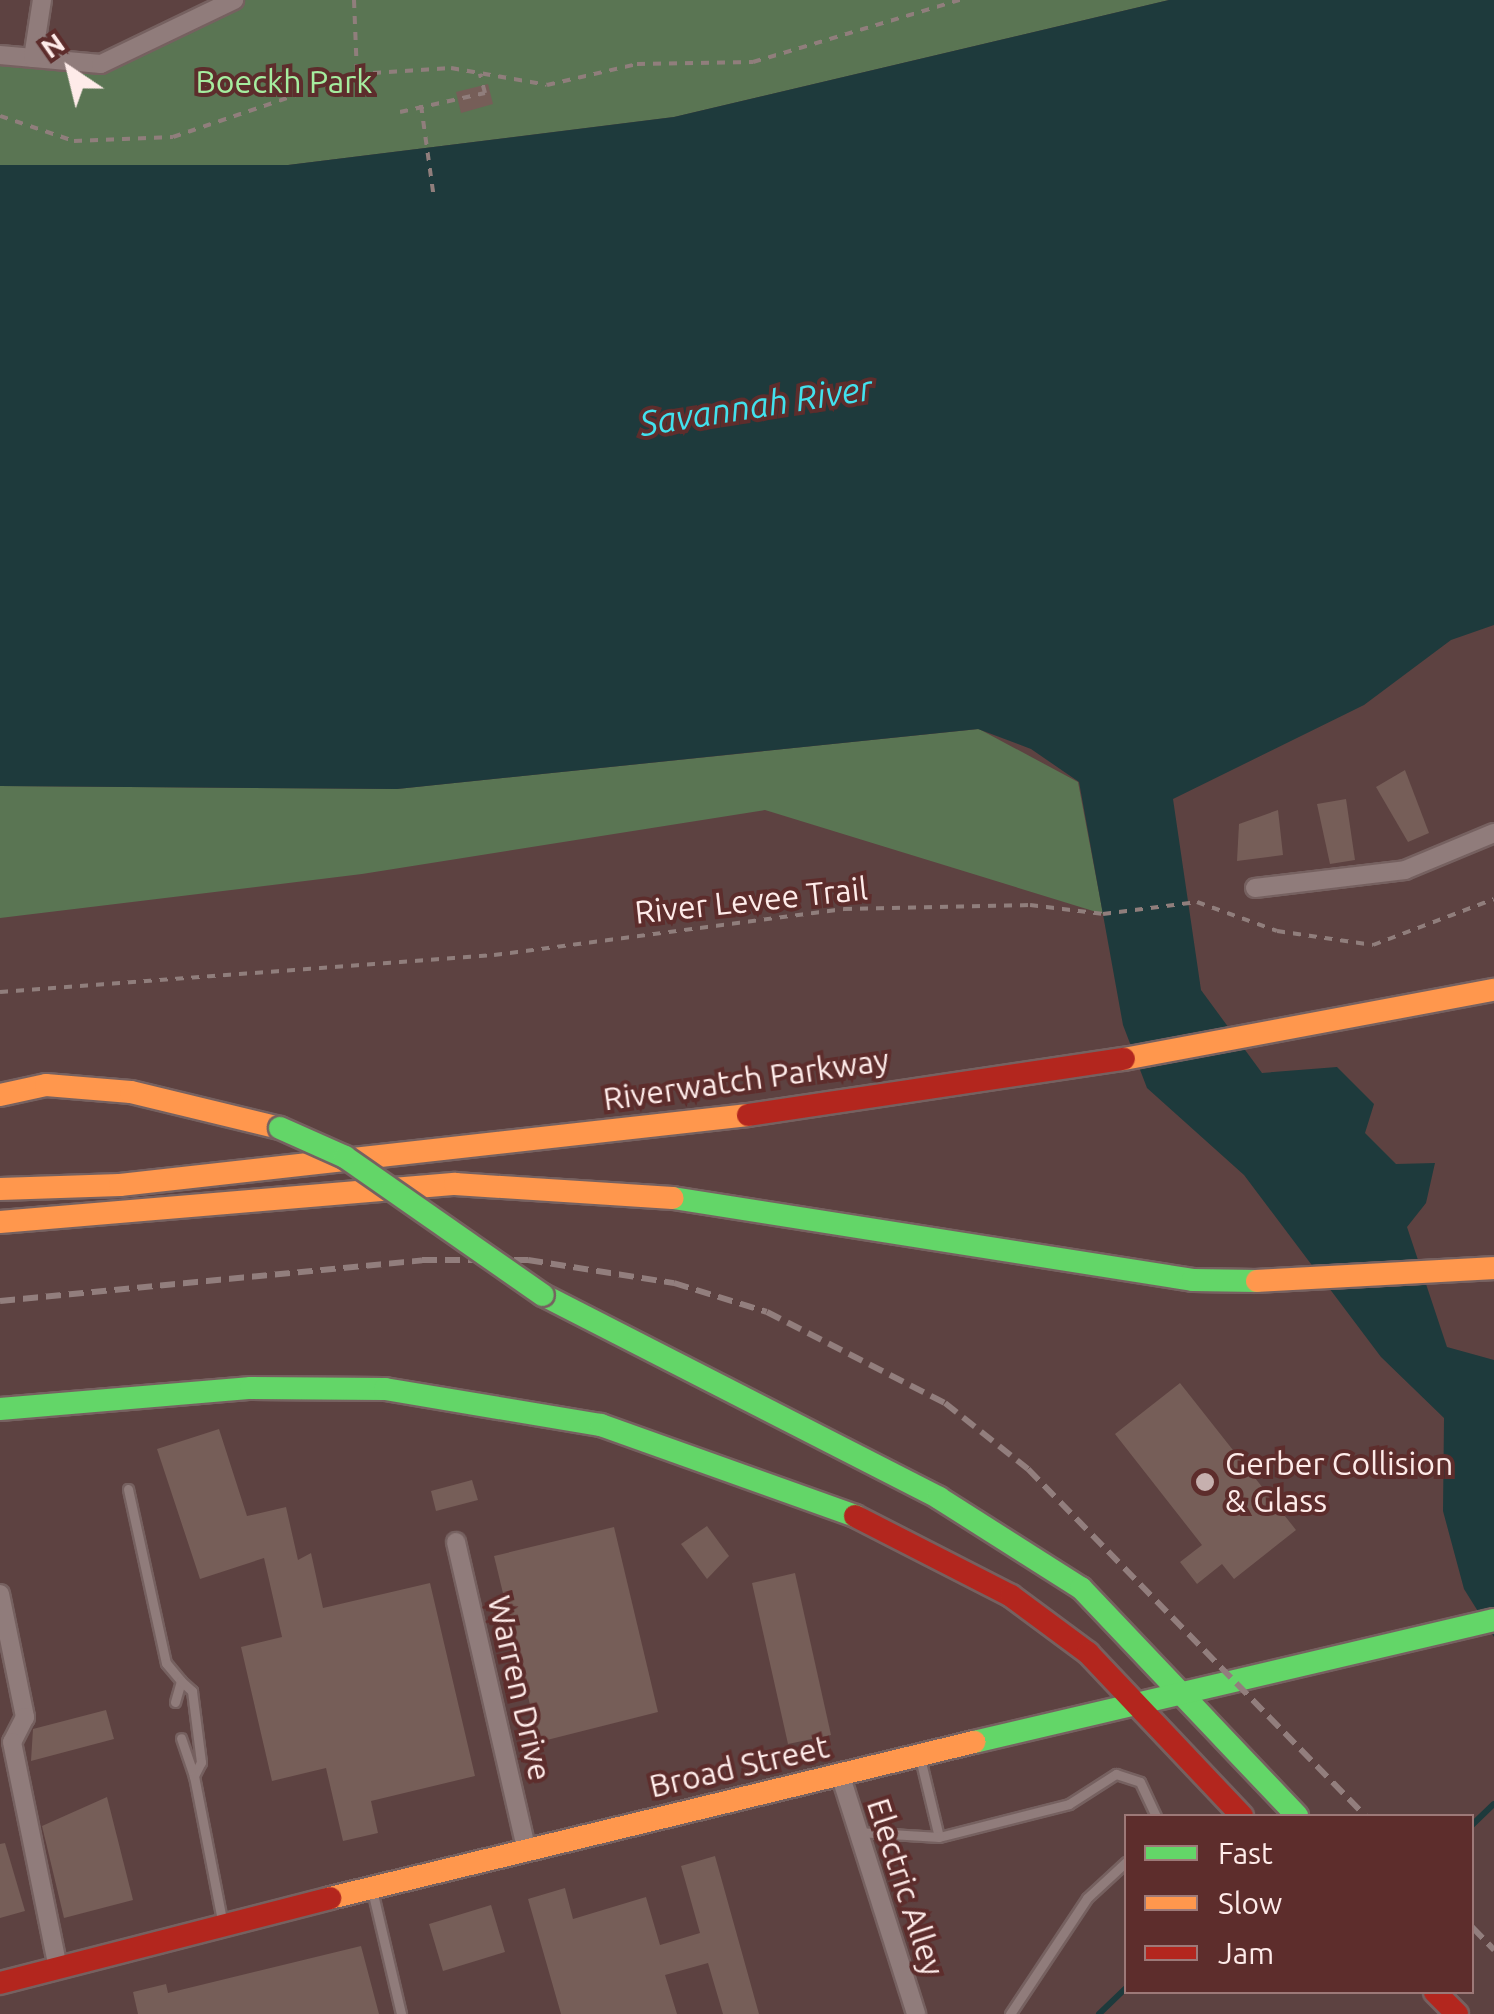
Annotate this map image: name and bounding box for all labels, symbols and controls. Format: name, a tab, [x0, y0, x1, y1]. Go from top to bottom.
north arrow	[20, 20, 120, 120]
text: N	[35, 26, 70, 64]
park label: Boeckh Park	[196, 62, 372, 100]
water label: Savannah River	[636, 366, 876, 444]
street label: River Levee Trail	[633, 869, 869, 931]
street label: Riverwatch Parkway	[601, 1040, 891, 1118]
place label: Gerber Collision & Glass	[1225, 1445, 1453, 1520]
marker: Gerber Collision & Glass	[1194, 1471, 1216, 1493]
street label: Warren Drive	[480, 1592, 560, 1784]
street label: Broad Street	[646, 1727, 832, 1805]
street label: Electric Alley	[859, 1793, 953, 1981]
legend	[1124, 1814, 1474, 1994]
text: Fast	[1218, 1836, 1273, 1870]
text: Slow	[1218, 1886, 1282, 1920]
text: Jam	[1218, 1936, 1274, 1970]

